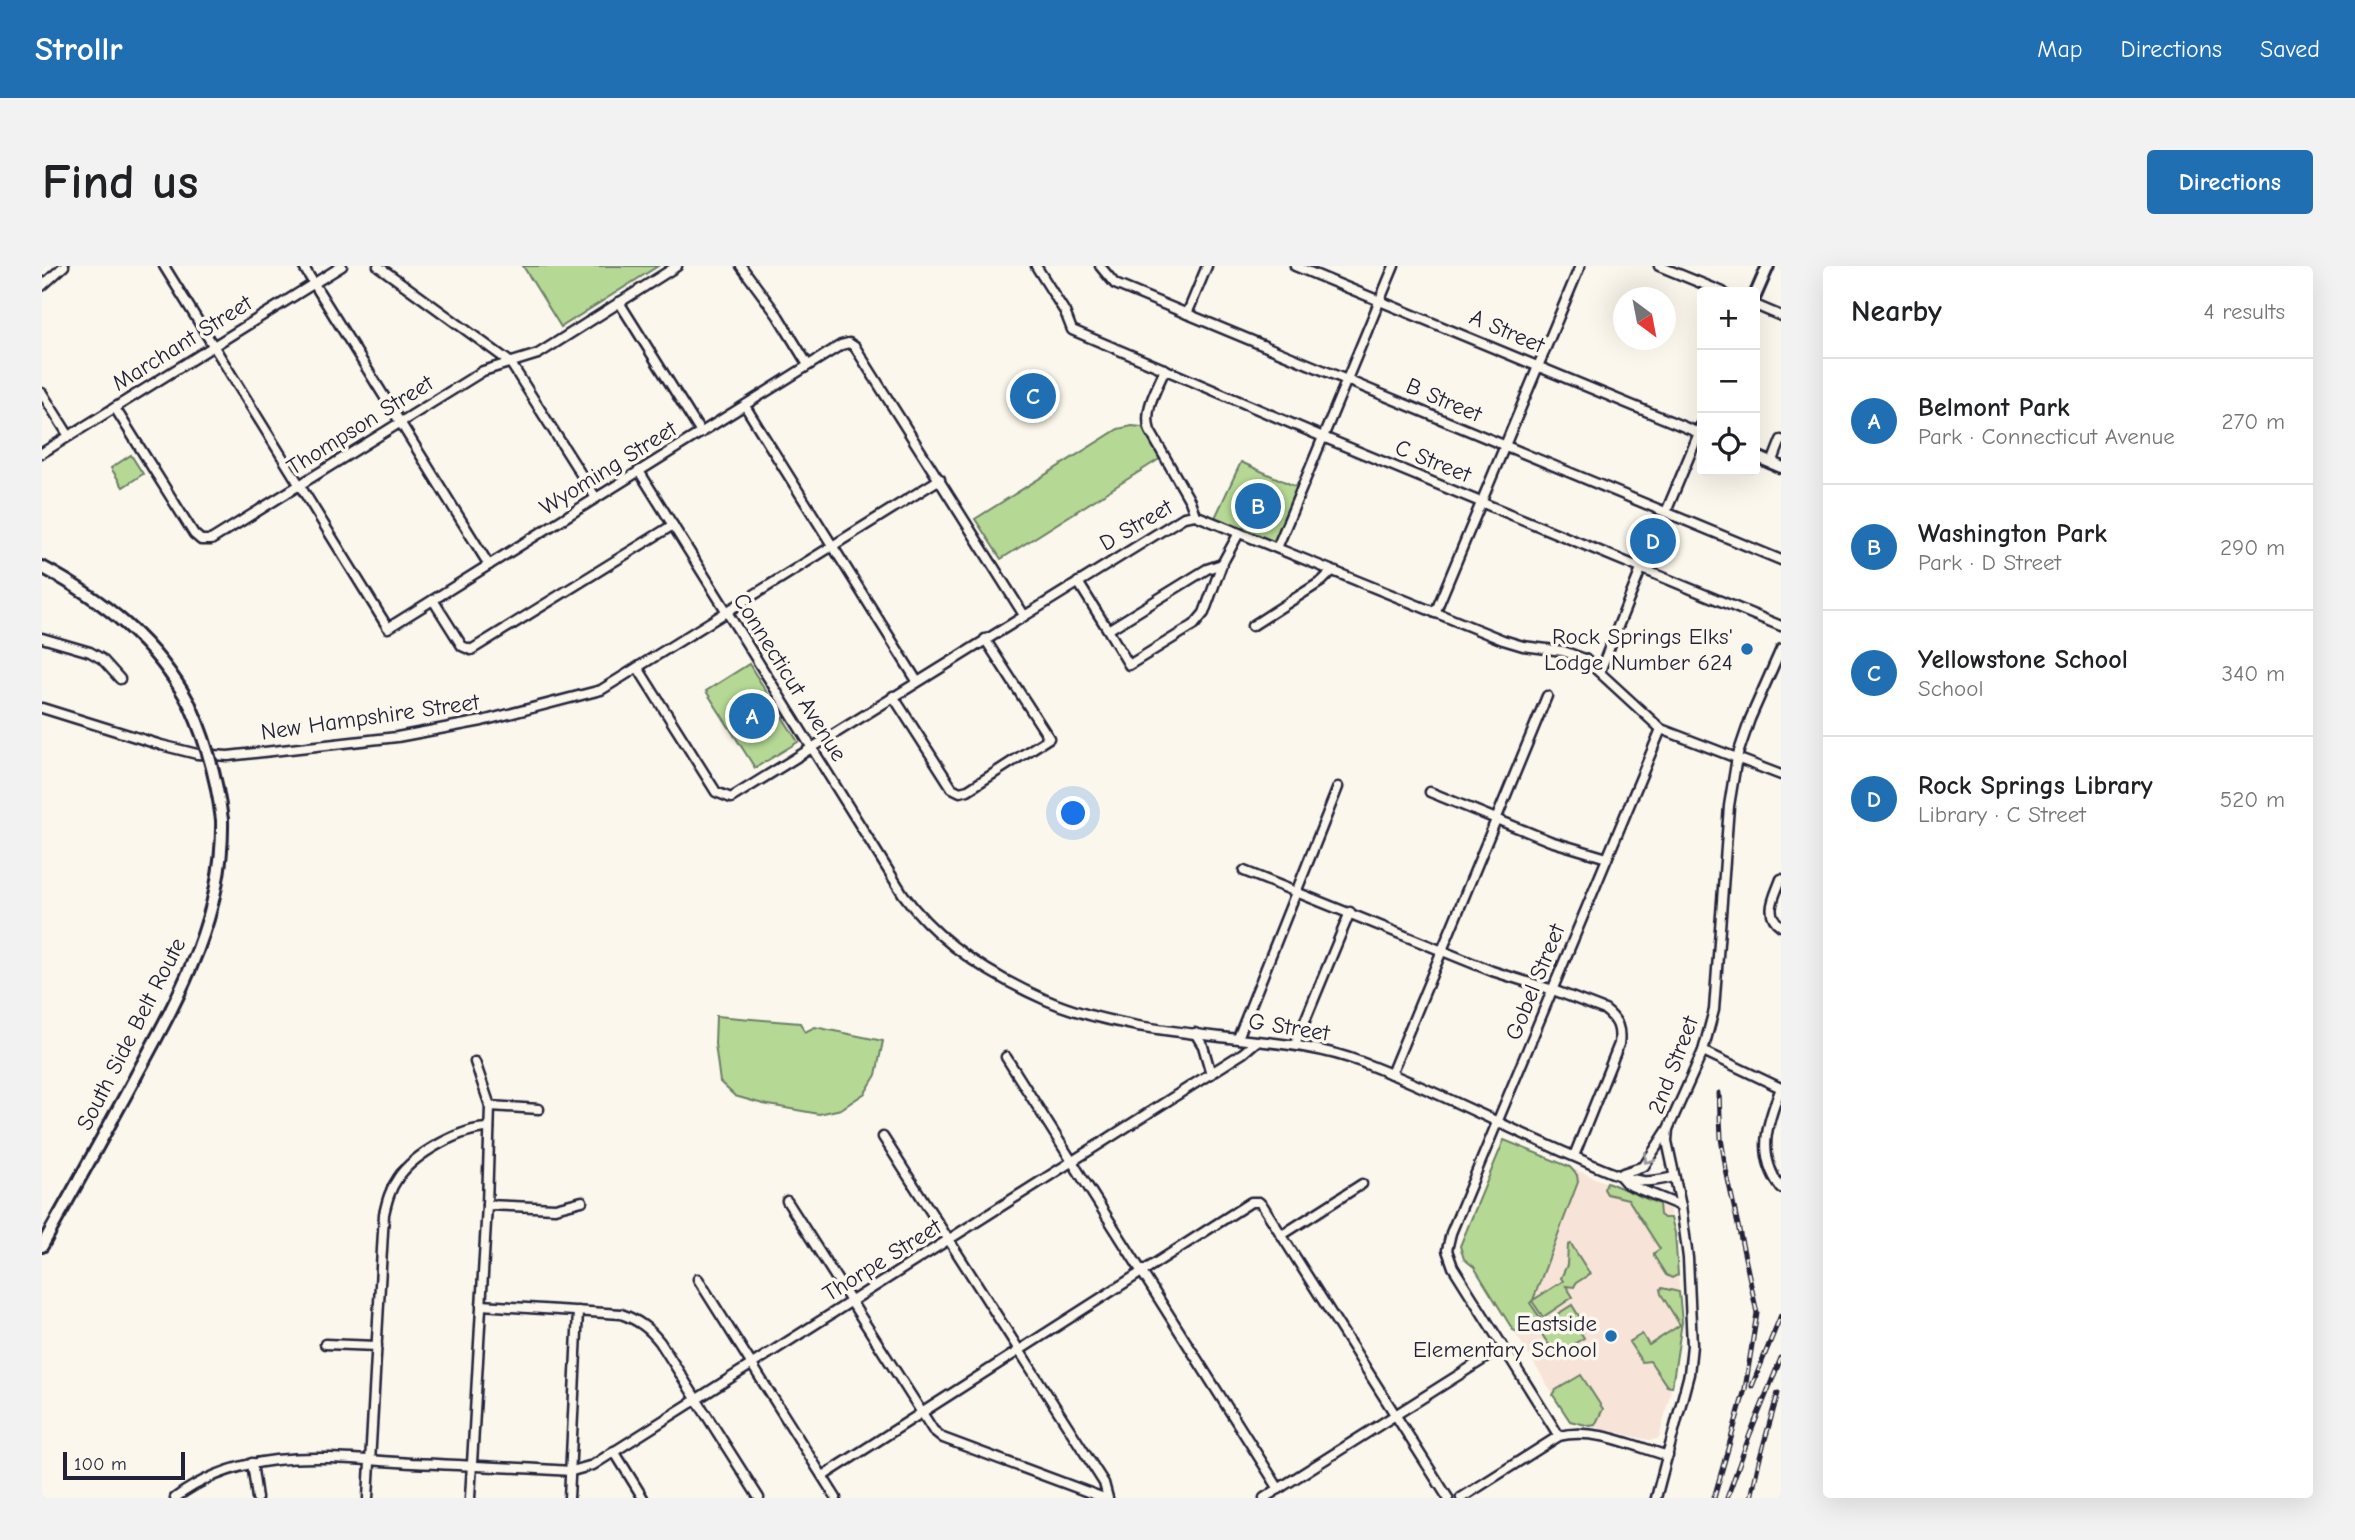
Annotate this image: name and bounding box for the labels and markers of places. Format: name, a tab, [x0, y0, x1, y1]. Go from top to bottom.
pin: C	[1010, 370, 1056, 422]
pin: B	[1235, 480, 1281, 532]
pin: D	[1630, 515, 1676, 567]
place label: Rock Springs Elks' Lodge Number 624	[1544, 623, 1733, 676]
marker: Rock Springs Elks' Lodge Number 624	[1739, 641, 1755, 657]
pin: A	[729, 690, 775, 742]
place label: Eastside Elementary School	[1413, 1310, 1597, 1363]
marker: Eastside Elementary School	[1603, 1328, 1619, 1344]

